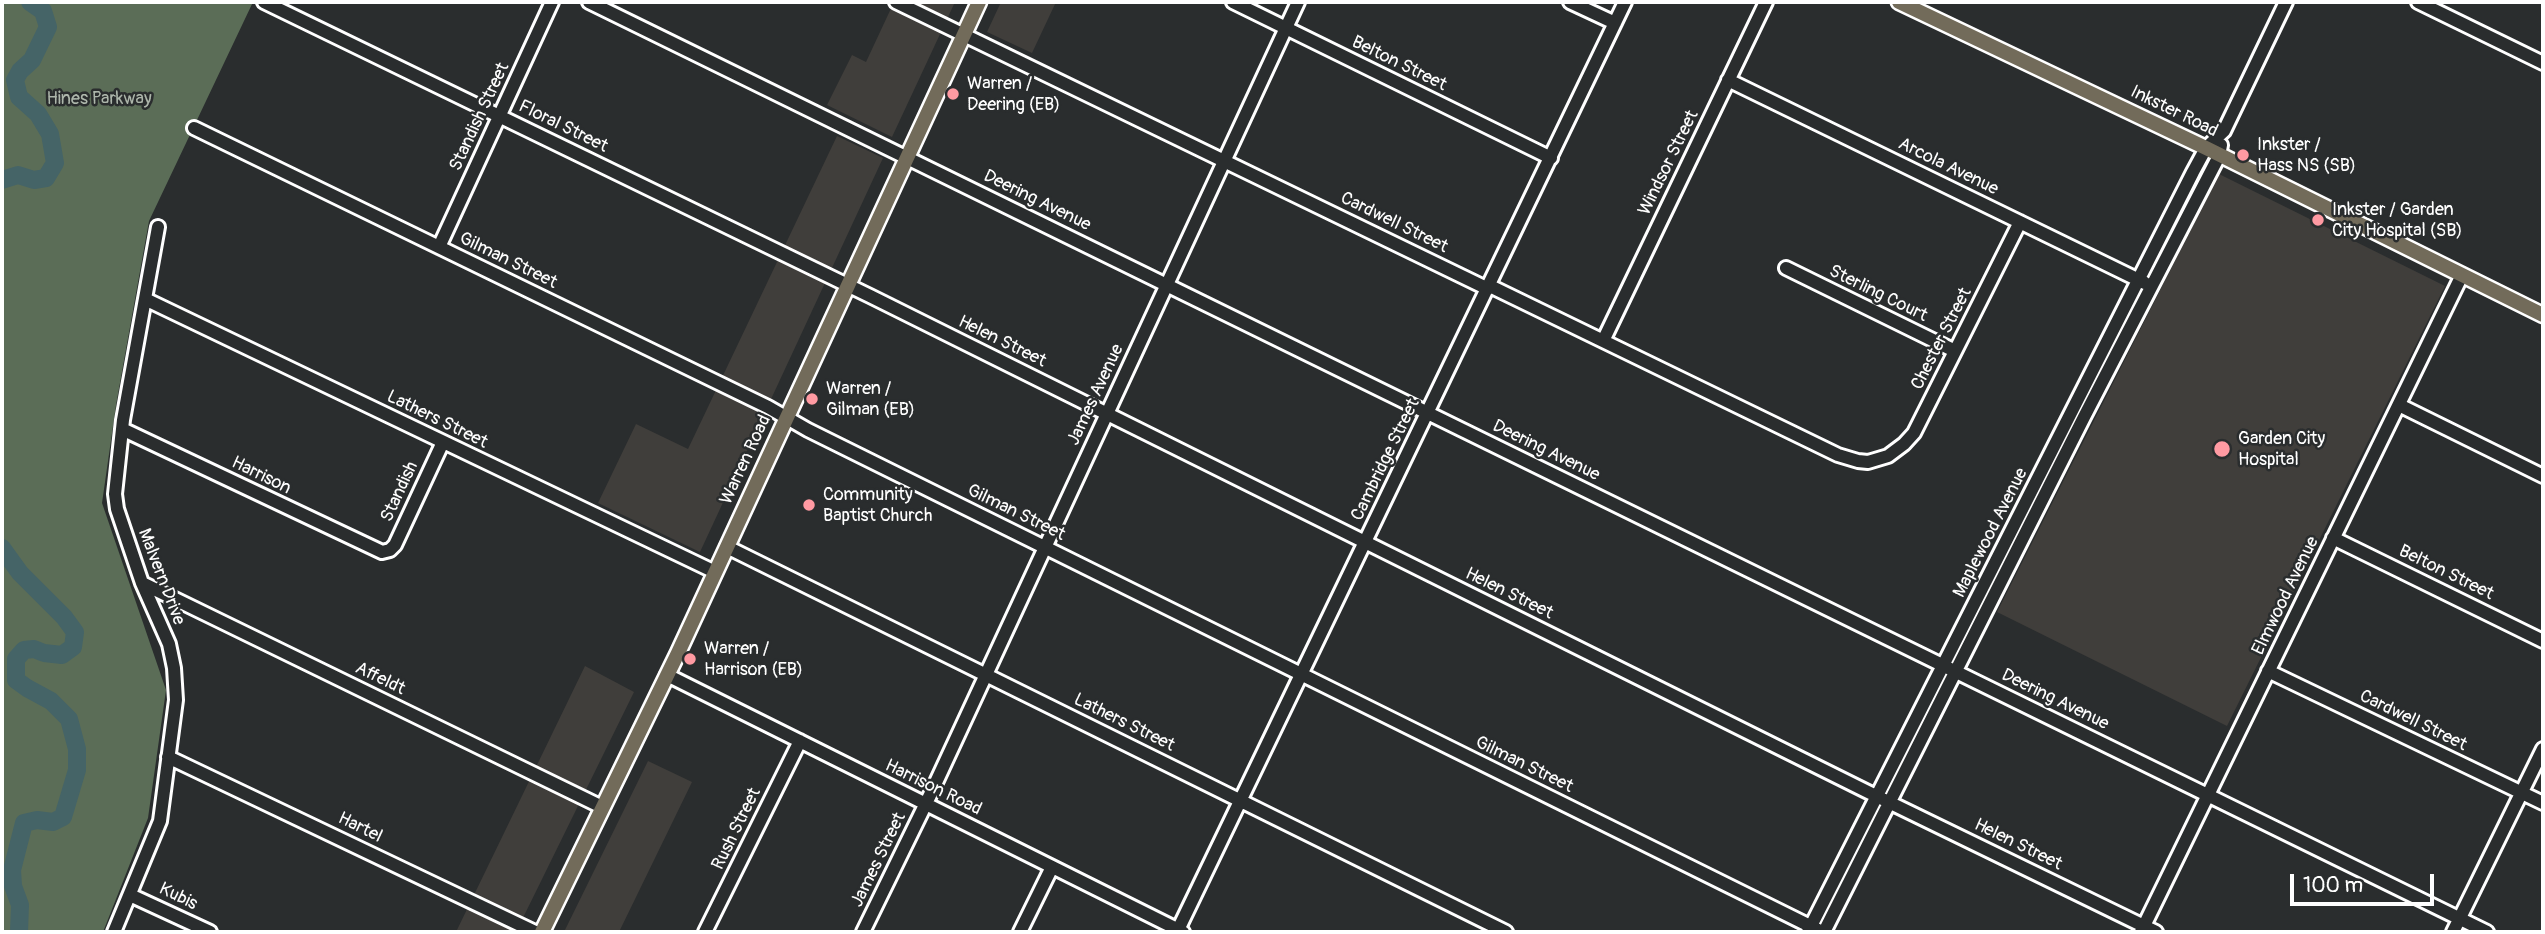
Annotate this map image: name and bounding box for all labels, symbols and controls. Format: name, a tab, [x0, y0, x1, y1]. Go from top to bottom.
street label: Belton Street	[1348, 32, 1450, 96]
street label: Standish Street	[445, 59, 515, 175]
place label: Warren / Deering (EB)	[967, 73, 1060, 116]
street label: Inkster Road	[2127, 82, 2221, 142]
marker: Warren / Deering (EB)	[945, 86, 961, 102]
park label: Hines Parkway	[46, 88, 152, 110]
street label: Floral Street	[515, 96, 611, 158]
street label: Windsor Street	[1634, 107, 1704, 219]
street label: Arcola Avenue	[1894, 133, 2002, 201]
place label: Inkster / Hass NS (SB)	[2257, 134, 2356, 176]
marker: Inkster / Hass NS (SB)	[2235, 147, 2251, 163]
street label: Deering Avenue	[980, 166, 1094, 236]
street label: Cardwell Street	[1337, 188, 1451, 258]
place label: Inkster / Garden City Hospital (SB)	[2332, 199, 2463, 242]
marker: Inkster / Garden City Hospital (SB)	[2310, 212, 2326, 228]
street label: Gilman Street	[456, 228, 560, 294]
street label: Sterling Court	[1825, 261, 1931, 327]
street label: Chester Street	[1907, 284, 1977, 394]
street label: Helen Street	[954, 311, 1050, 373]
street label: James Avenue	[1063, 341, 1129, 449]
place label: Warren / Gilman (EB)	[826, 378, 915, 420]
street label: Lathers Street	[383, 386, 491, 454]
marker: Warren / Gilman (EB)	[804, 391, 820, 407]
street label: Cambridge Street	[1347, 395, 1425, 525]
street label: Warren Road	[716, 412, 776, 508]
street label: Deering Avenue	[1489, 416, 1603, 486]
place label: Garden City Hospital	[2238, 428, 2325, 471]
marker: Garden City Hospital	[2212, 439, 2232, 459]
street label: Harrison	[228, 452, 294, 500]
street label: Standish	[377, 458, 423, 526]
street label: Maplewood Avenue	[1949, 465, 2033, 601]
street label: Gilman Street	[964, 480, 1068, 546]
place label: Community Baptist Church	[823, 484, 932, 526]
marker: Community Baptist Church	[801, 497, 817, 513]
street label: Malvern Drive	[133, 526, 189, 628]
street label: Elmwood Avenue	[2248, 533, 2324, 659]
street label: Belton Street	[2395, 541, 2497, 605]
street label: Helen Street	[1461, 563, 1557, 625]
place label: Warren / Harrison (EB)	[704, 638, 803, 680]
marker: Warren / Harrison (EB)	[682, 651, 698, 667]
street label: Affeldt	[352, 658, 408, 700]
street label: Deering Avenue	[1998, 665, 2112, 735]
street label: Cardwell Street	[2356, 686, 2470, 756]
street label: Lathers Street	[1070, 689, 1178, 757]
street label: Gilman Street	[1472, 732, 1576, 798]
street label: Harrison Road	[881, 755, 985, 821]
street label: Rush Street	[708, 784, 766, 874]
street label: Hartel	[334, 808, 386, 848]
street label: James Street	[847, 809, 911, 911]
street label: Helen Street	[1970, 814, 2066, 876]
scale bar	[2293, 860, 2436, 904]
text: 100 m	[2303, 872, 2363, 899]
street label: Kubis	[155, 879, 201, 915]

